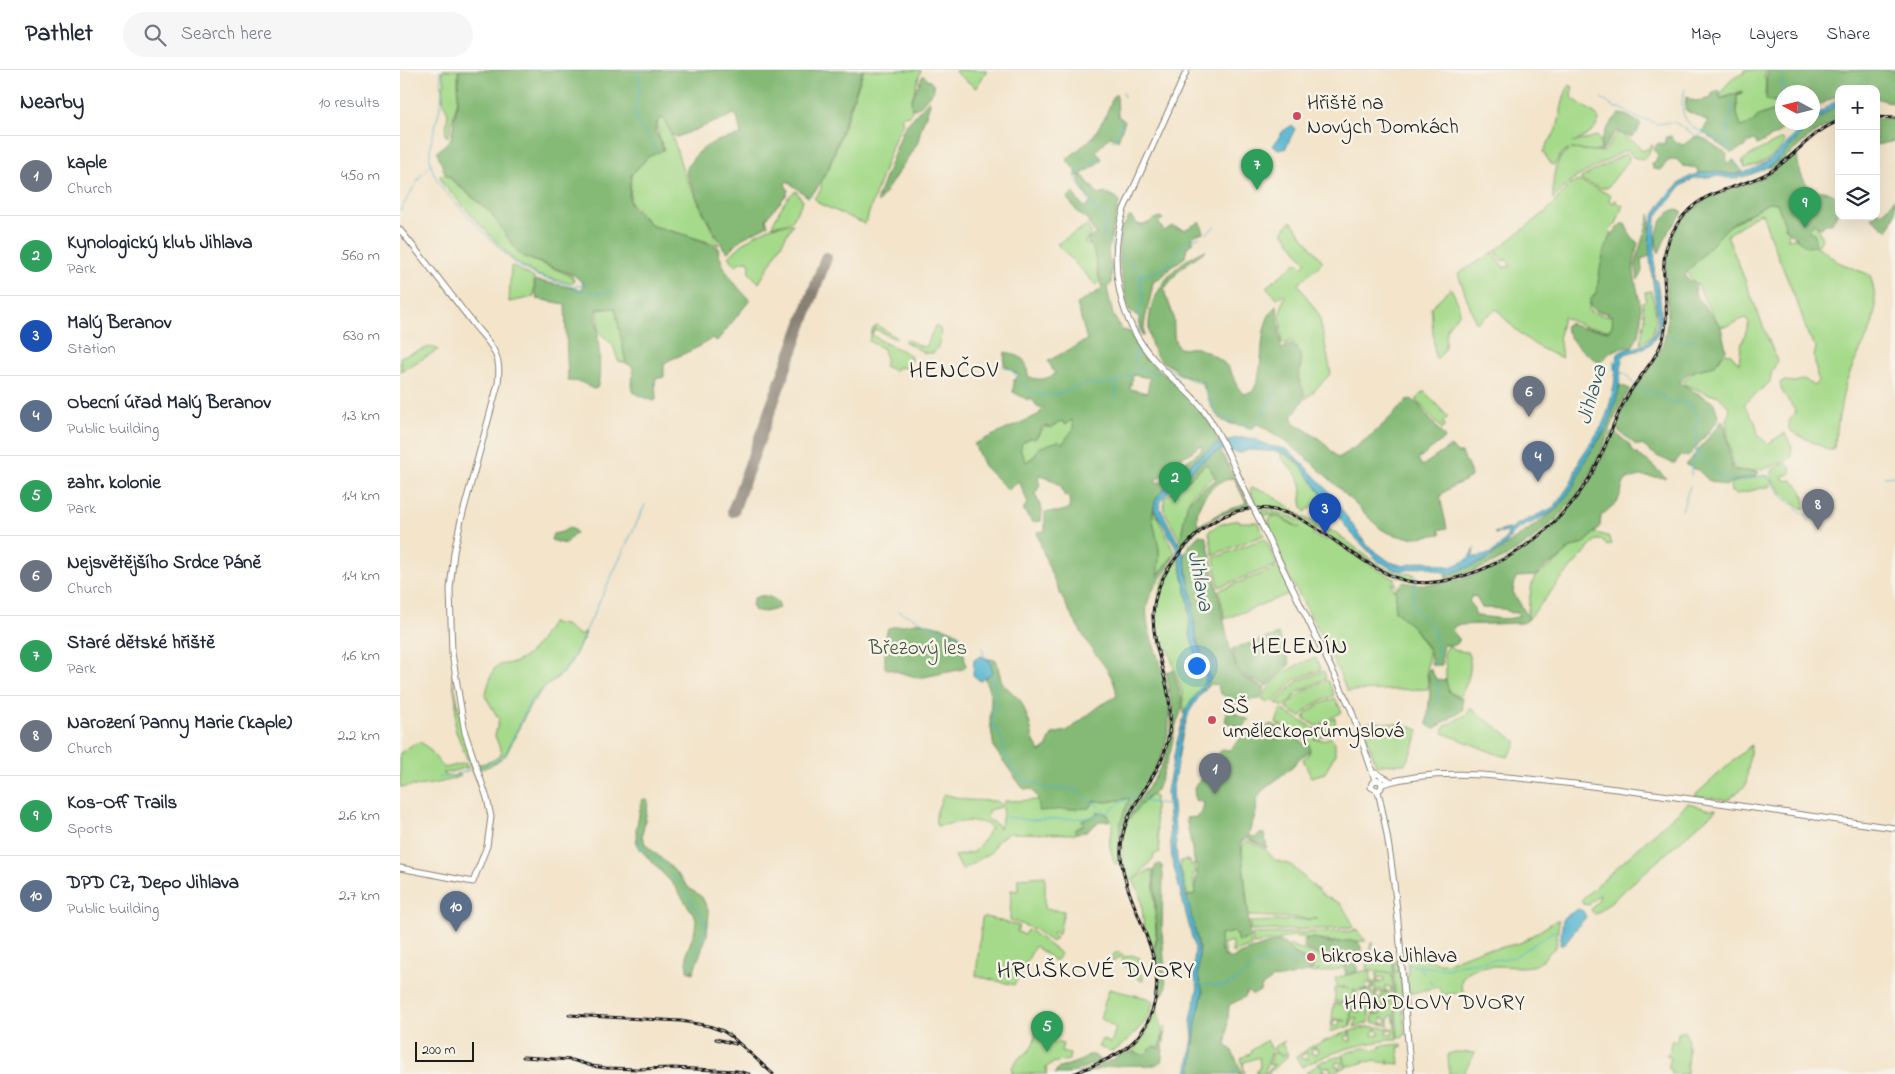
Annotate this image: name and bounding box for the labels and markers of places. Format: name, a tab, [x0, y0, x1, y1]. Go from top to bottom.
place label: Hřiště na Nových Domkách	[1307, 89, 1459, 145]
marker: Hřiště na Nových Domkách	[1291, 110, 1303, 122]
pin: 7	[1241, 149, 1273, 190]
pin: 9	[1789, 187, 1821, 228]
pin: 6	[1513, 376, 1545, 417]
pin: 4	[1522, 441, 1554, 482]
pin: 2	[1159, 462, 1191, 503]
pin: 8	[1802, 489, 1834, 530]
pin: 3	[1309, 493, 1341, 534]
place label: SŠ uměleckoprůmyslová	[1222, 693, 1404, 749]
marker: SŠ uměleckoprůmyslová	[1206, 714, 1218, 726]
pin: 1	[1199, 753, 1231, 794]
pin: 10	[440, 891, 472, 932]
place label: bikroska Jihlava	[1321, 942, 1457, 972]
marker: bikroska Jihlava	[1305, 951, 1317, 963]
pin: 5	[1031, 1011, 1063, 1052]

